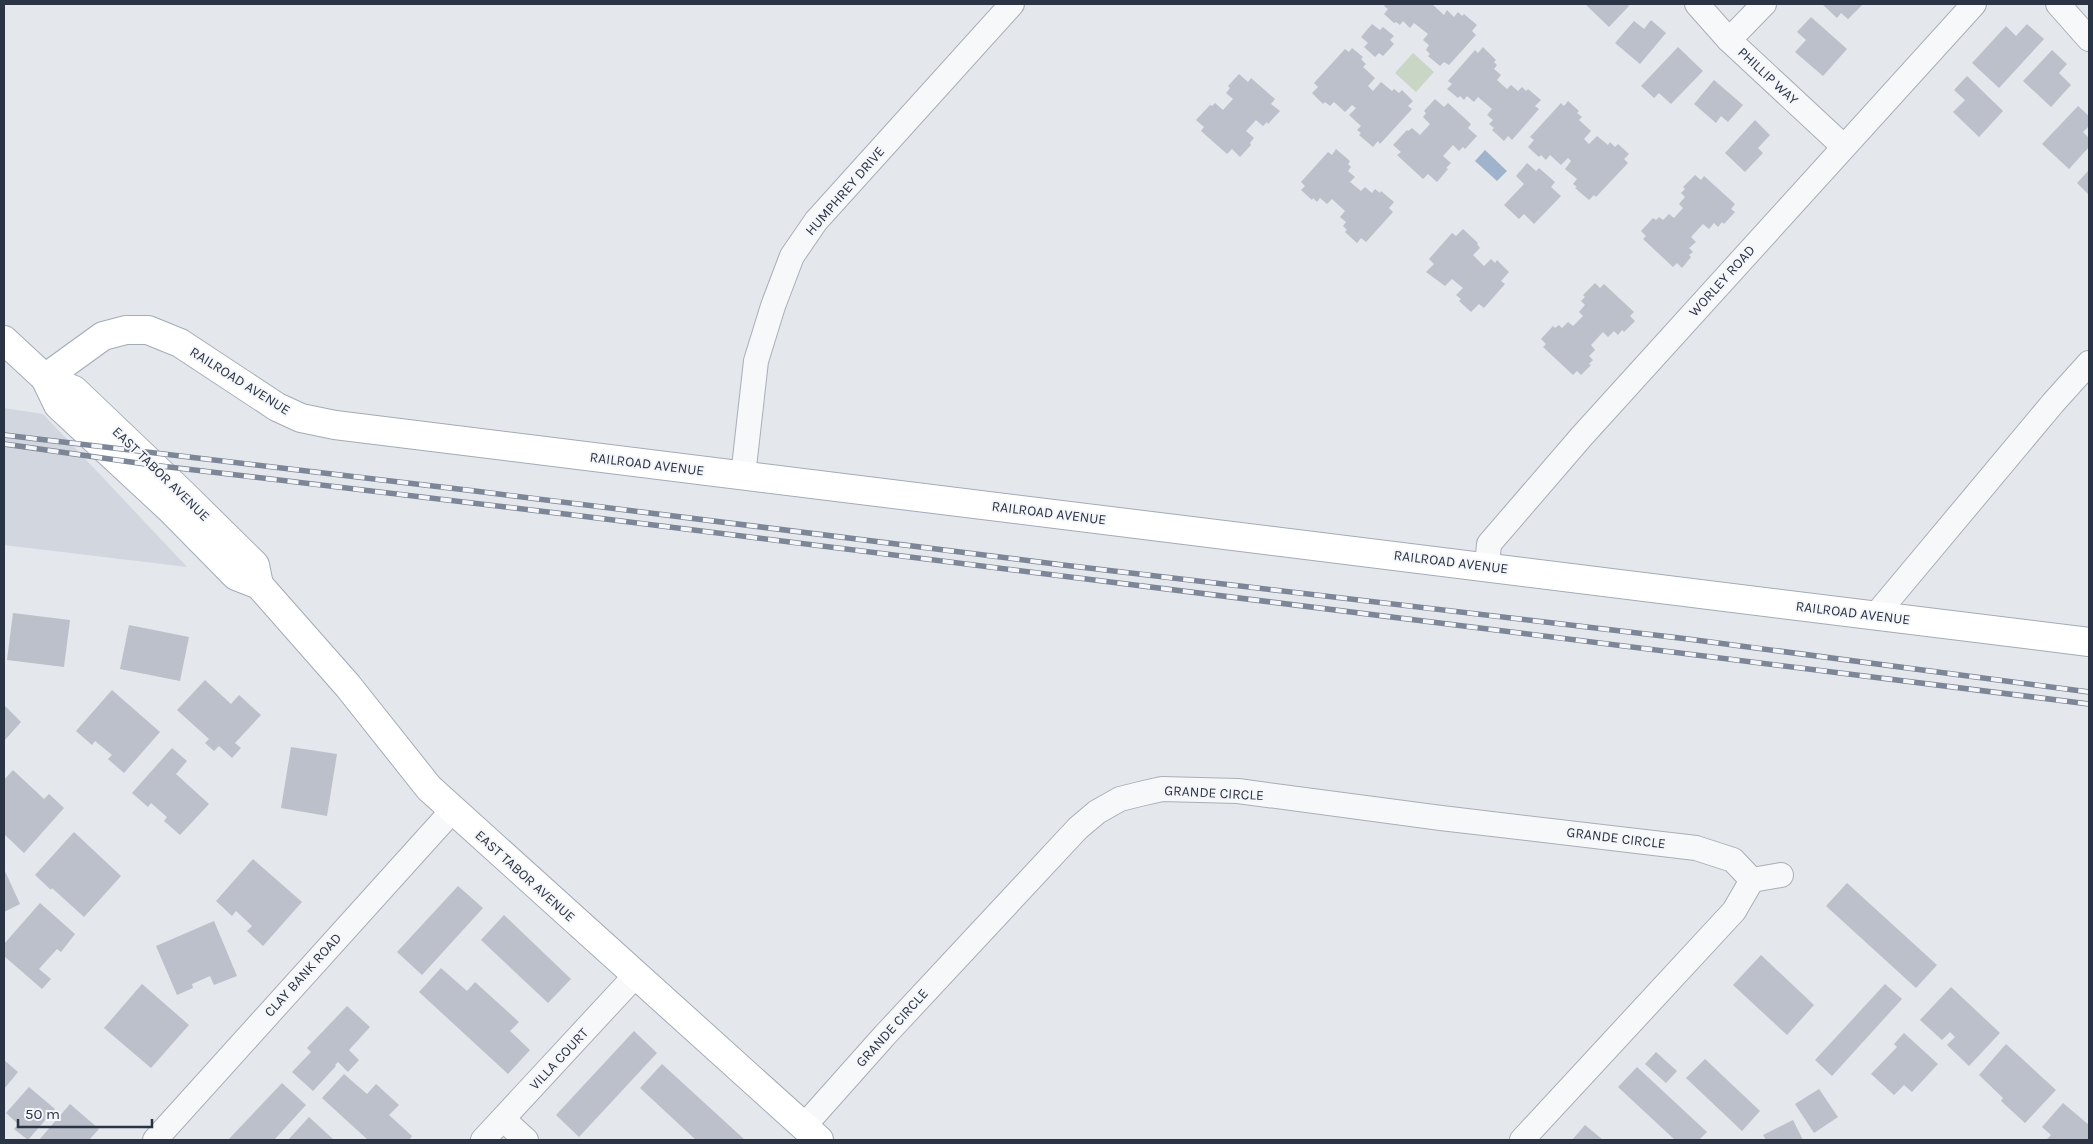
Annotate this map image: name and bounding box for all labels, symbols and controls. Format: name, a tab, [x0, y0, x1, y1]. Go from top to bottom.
street label: PHILLIP WAY	[1734, 44, 1802, 109]
street label: HUMPHREY DRIVE	[802, 143, 888, 239]
street label: WORLEY ROAD	[1685, 242, 1759, 320]
street label: RAILROAD AVENUE	[187, 343, 293, 419]
street label: EAST TABOR AVENUE	[109, 423, 213, 525]
street label: RAILROAD AVENUE	[589, 449, 705, 479]
street label: RAILROAD AVENUE	[991, 498, 1107, 528]
street label: RAILROAD AVENUE	[1393, 547, 1509, 577]
street label: RAILROAD AVENUE	[1795, 598, 1911, 628]
street label: GRANDE CIRCLE	[1164, 782, 1264, 804]
street label: GRANDE CIRCLE	[1565, 823, 1667, 853]
street label: EAST TABOR AVENUE	[471, 827, 579, 925]
street label: CLAY BANK ROAD	[261, 930, 345, 1020]
street label: GRANDE CIRCLE	[852, 985, 932, 1071]
street label: VILLA COURT	[526, 1024, 592, 1094]
scale bar	[18, 1096, 151, 1128]
text: 50 m	[25, 1105, 60, 1123]

